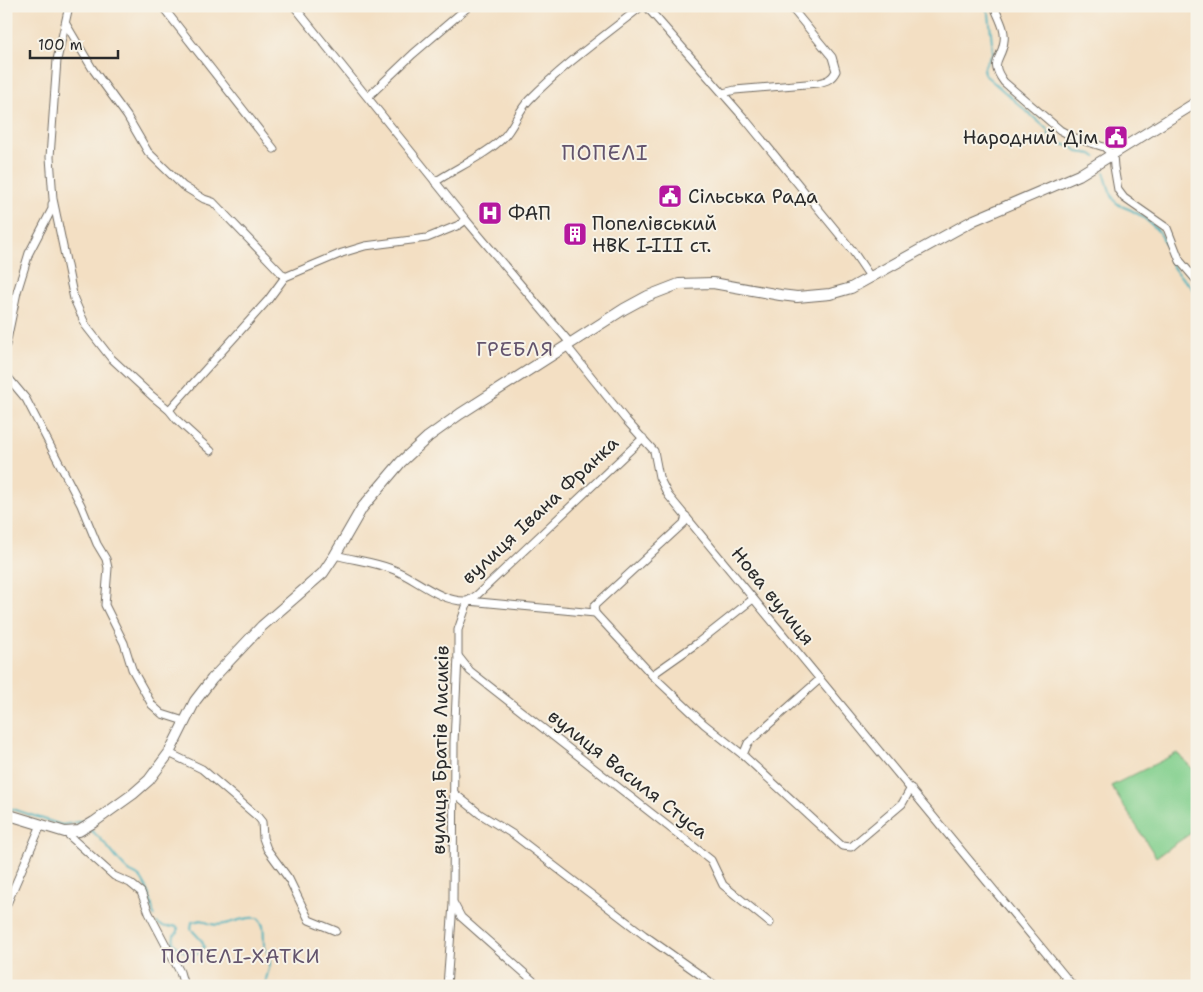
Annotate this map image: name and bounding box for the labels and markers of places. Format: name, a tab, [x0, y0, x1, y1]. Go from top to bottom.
public building icon: Народний Дім	[1103, 124, 1129, 150]
place label: Народний Дім	[963, 125, 1098, 150]
public building icon: Сільська Рада	[657, 183, 683, 209]
place label: Сільська Рада	[688, 184, 818, 209]
hospital icon: ФАП	[477, 200, 503, 226]
place label: ФАП	[508, 201, 551, 226]
place label: Попелівський НВК І-ІІІ ст.	[592, 211, 717, 258]
building icon: Попелівський НВК І-ІІІ ст.	[562, 221, 588, 247]

